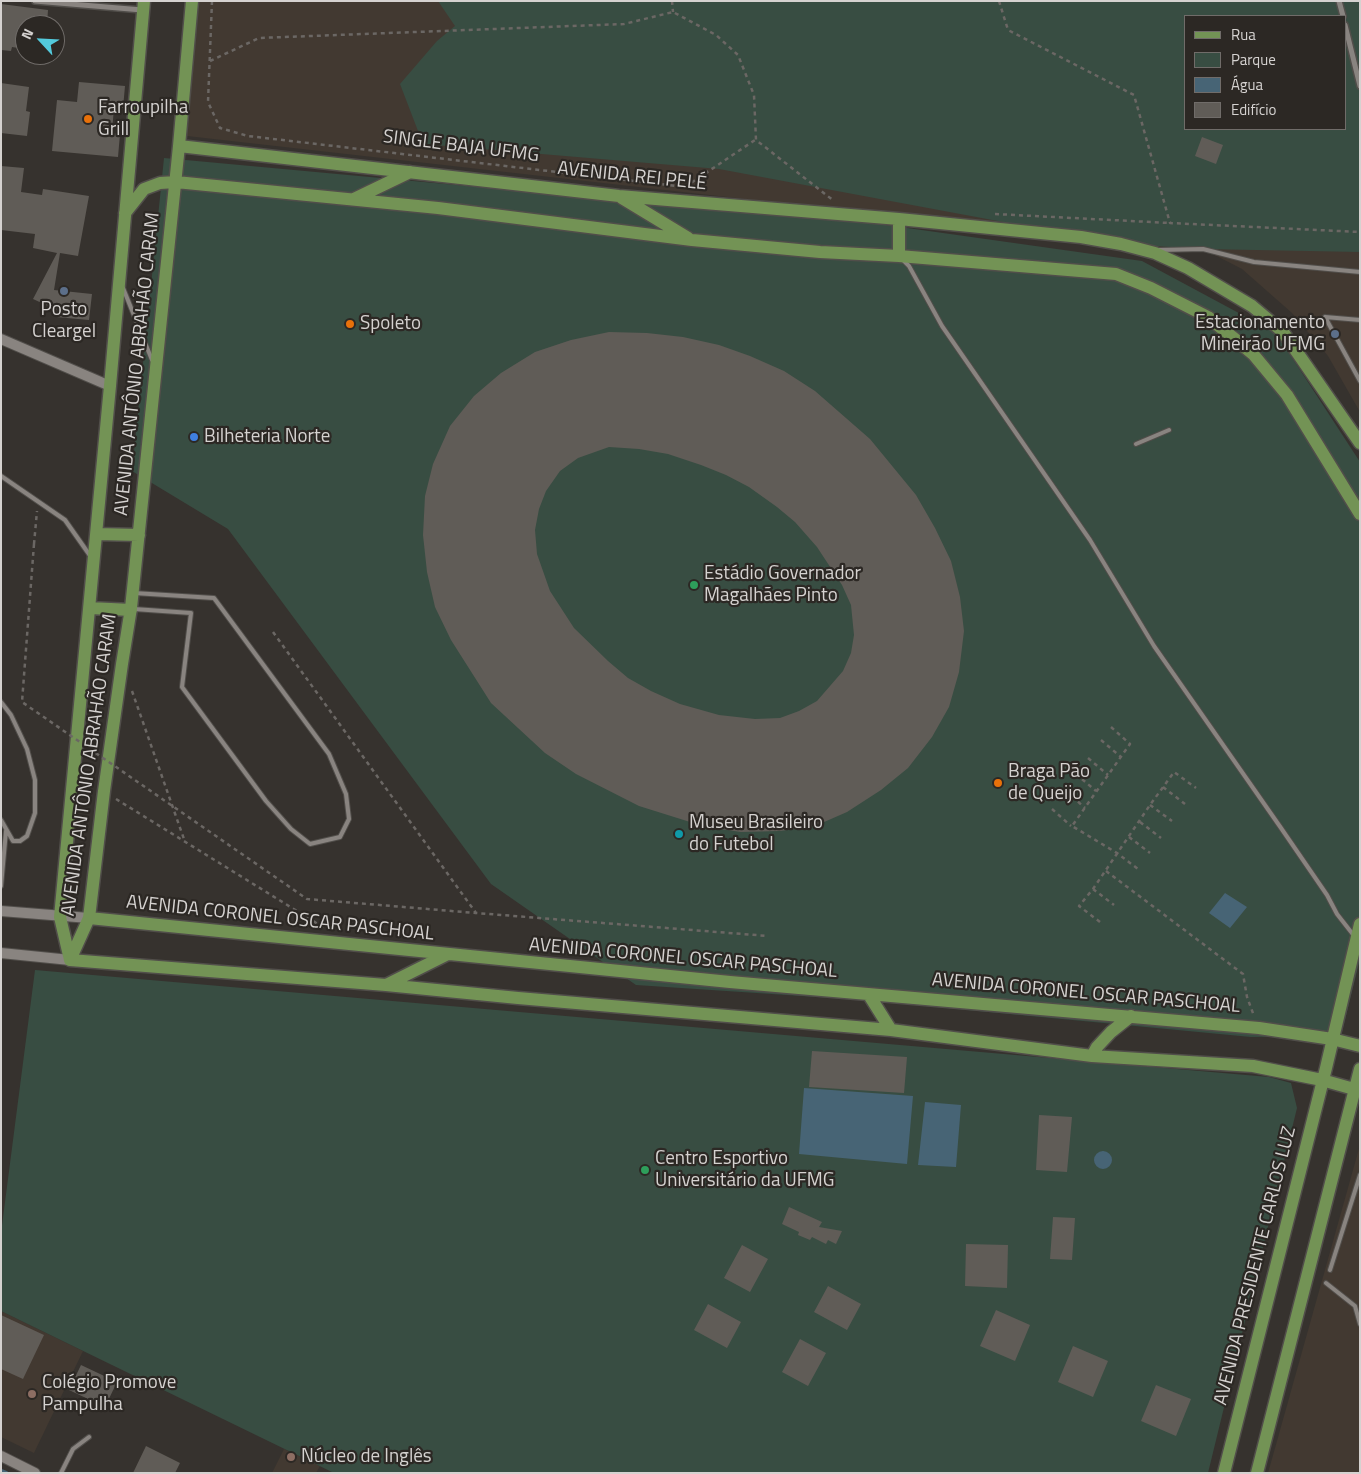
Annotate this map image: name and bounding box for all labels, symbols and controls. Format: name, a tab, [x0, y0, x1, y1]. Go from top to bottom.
north arrow	[15, 15, 65, 65]
legend	[1184, 15, 1346, 130]
text: Rua	[1231, 23, 1256, 46]
text: N	[15, 25, 38, 43]
text: Parque	[1231, 48, 1276, 71]
text: Água	[1231, 73, 1263, 96]
place label: Farroupilha Grill	[98, 97, 188, 141]
text: Edifício	[1231, 98, 1276, 121]
marker: Farroupilha Grill	[82, 113, 94, 125]
street label: SINGLE BAJA UFMG	[382, 126, 540, 168]
street label: AVENIDA REI PELÉ	[556, 158, 708, 196]
street label: AVENIDA ANTÔNIO ABRAHÃO CARAM	[111, 211, 165, 517]
marker: Posto Cleargel	[58, 285, 70, 297]
place label: Posto Cleargel	[32, 299, 96, 343]
place label: Estacionamento Mineirão UFMG	[1195, 312, 1325, 356]
place label: Spoleto	[360, 313, 421, 335]
marker: Spoleto	[344, 318, 356, 330]
marker: Estacionamento Mineirão UFMG	[1329, 328, 1341, 340]
place label: Bilheteria Norte	[204, 426, 330, 448]
marker: Bilheteria Norte	[188, 431, 200, 443]
place label: Estádio Governador Magalhães Pinto	[704, 563, 861, 607]
marker: Estádio Governador Magalhães Pinto	[688, 579, 700, 591]
street label: AVENIDA ANTÔNIO ABRAHÃO CARAM	[57, 612, 123, 918]
place label: Braga Pão de Queijo	[1008, 761, 1090, 805]
marker: Braga Pão de Queijo	[992, 777, 1004, 789]
place label: Museu Brasileiro do Futebol	[689, 812, 823, 856]
marker: Museu Brasileiro do Futebol	[673, 828, 685, 840]
street label: AVENIDA CORONEL OSCAR PASCHOAL	[125, 891, 435, 947]
street label: AVENIDA CORONEL OSCAR PASCHOAL	[528, 934, 838, 984]
street label: AVENIDA CORONEL OSCAR PASCHOAL	[931, 969, 1241, 1019]
street label: AVENIDA PRESIDENTE CARLOS LUZ	[1210, 1124, 1302, 1408]
place label: Centro Esportivo Universitário da UFMG	[655, 1148, 835, 1192]
marker: Centro Esportivo Universitário da UFMG	[639, 1164, 651, 1176]
place label: Colégio Promove Pampulha	[42, 1372, 176, 1416]
marker: Colégio Promove Pampulha	[26, 1388, 38, 1400]
place label: Núcleo de Inglês	[301, 1446, 432, 1468]
marker: Núcleo de Inglês	[285, 1451, 297, 1463]

